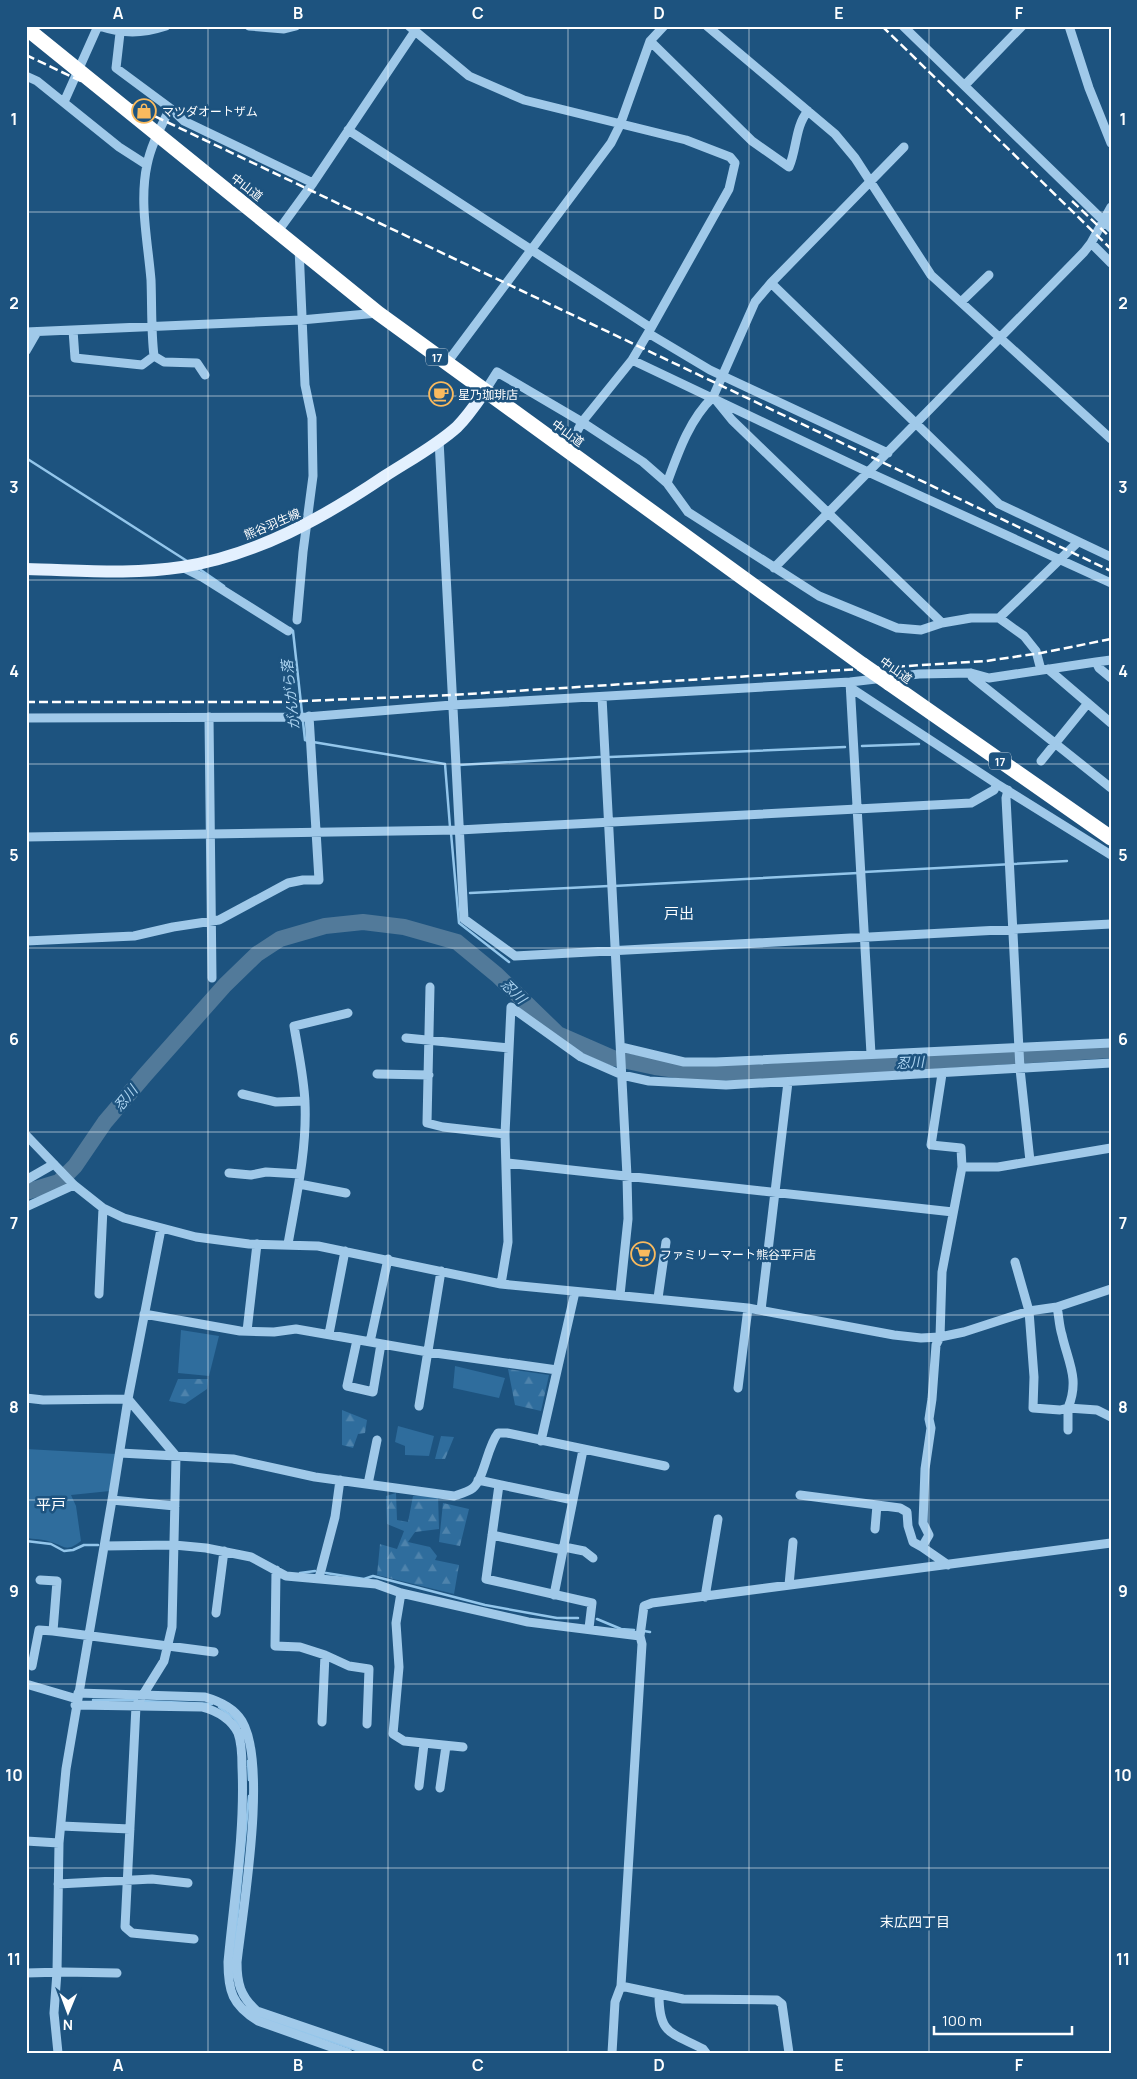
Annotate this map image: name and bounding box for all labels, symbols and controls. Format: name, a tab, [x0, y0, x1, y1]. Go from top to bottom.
text: A	[113, 2, 124, 24]
text: B	[293, 2, 303, 24]
text: C	[472, 2, 484, 24]
text: D	[653, 2, 665, 24]
text: E	[834, 2, 844, 24]
text: F	[1015, 2, 1024, 24]
shop icon: マツダオートザム	[131, 98, 157, 124]
place label: マツダオートザム	[162, 103, 258, 120]
text: 1	[10, 108, 18, 130]
text: 1	[1119, 108, 1127, 130]
street label: 中山道	[228, 169, 266, 205]
text: 2	[9, 292, 19, 314]
text: 2	[1118, 292, 1128, 314]
road number: 17	[426, 348, 448, 366]
cafe icon: 星乃珈琲店	[428, 381, 454, 407]
place label: 星乃珈琲店	[458, 386, 518, 403]
street label: 中山道	[548, 416, 588, 450]
text: 3	[9, 476, 19, 498]
text: 3	[1118, 476, 1128, 498]
street label: 熊谷羽生線	[241, 504, 303, 544]
street label: 中山道	[876, 653, 916, 687]
water label: がんがら落	[277, 657, 303, 731]
text: 4	[9, 660, 19, 682]
text: 4	[1118, 660, 1128, 682]
road number: 17	[989, 752, 1011, 769]
text: 5	[9, 844, 19, 866]
text: 5	[1118, 844, 1128, 866]
district label: 戸出	[664, 903, 694, 924]
water label: 忍川	[497, 974, 532, 1009]
text: 6	[9, 1028, 19, 1050]
text: 6	[1118, 1028, 1128, 1050]
water label: 忍川	[896, 1052, 926, 1072]
water label: 忍川	[109, 1080, 143, 1115]
text: 7	[10, 1212, 18, 1234]
text: 7	[1119, 1212, 1127, 1234]
supermarket icon: ファミリーマート熊谷平戸店	[630, 1241, 656, 1267]
place label: ファミリーマート熊谷平戸店	[660, 1246, 816, 1263]
text: 8	[9, 1396, 19, 1418]
text: 8	[1118, 1396, 1128, 1418]
district label: 平戸	[36, 1494, 66, 1515]
text: 9	[9, 1580, 19, 1602]
text: 9	[1118, 1580, 1128, 1602]
text: 10	[5, 1764, 23, 1786]
text: 10	[1114, 1764, 1132, 1786]
district label: 末広四丁目	[880, 1912, 950, 1931]
text: 11	[7, 1948, 21, 1970]
text: 11	[1116, 1948, 1130, 1970]
north arrow	[42, 1986, 92, 2036]
scale bar	[934, 2004, 1072, 2036]
text: 100 m	[942, 2010, 982, 2031]
text: N	[63, 2016, 73, 2035]
text: A	[113, 2054, 124, 2076]
text: B	[293, 2054, 303, 2076]
text: C	[472, 2054, 484, 2076]
text: D	[653, 2054, 665, 2076]
text: E	[834, 2054, 844, 2076]
text: F	[1015, 2054, 1024, 2076]

